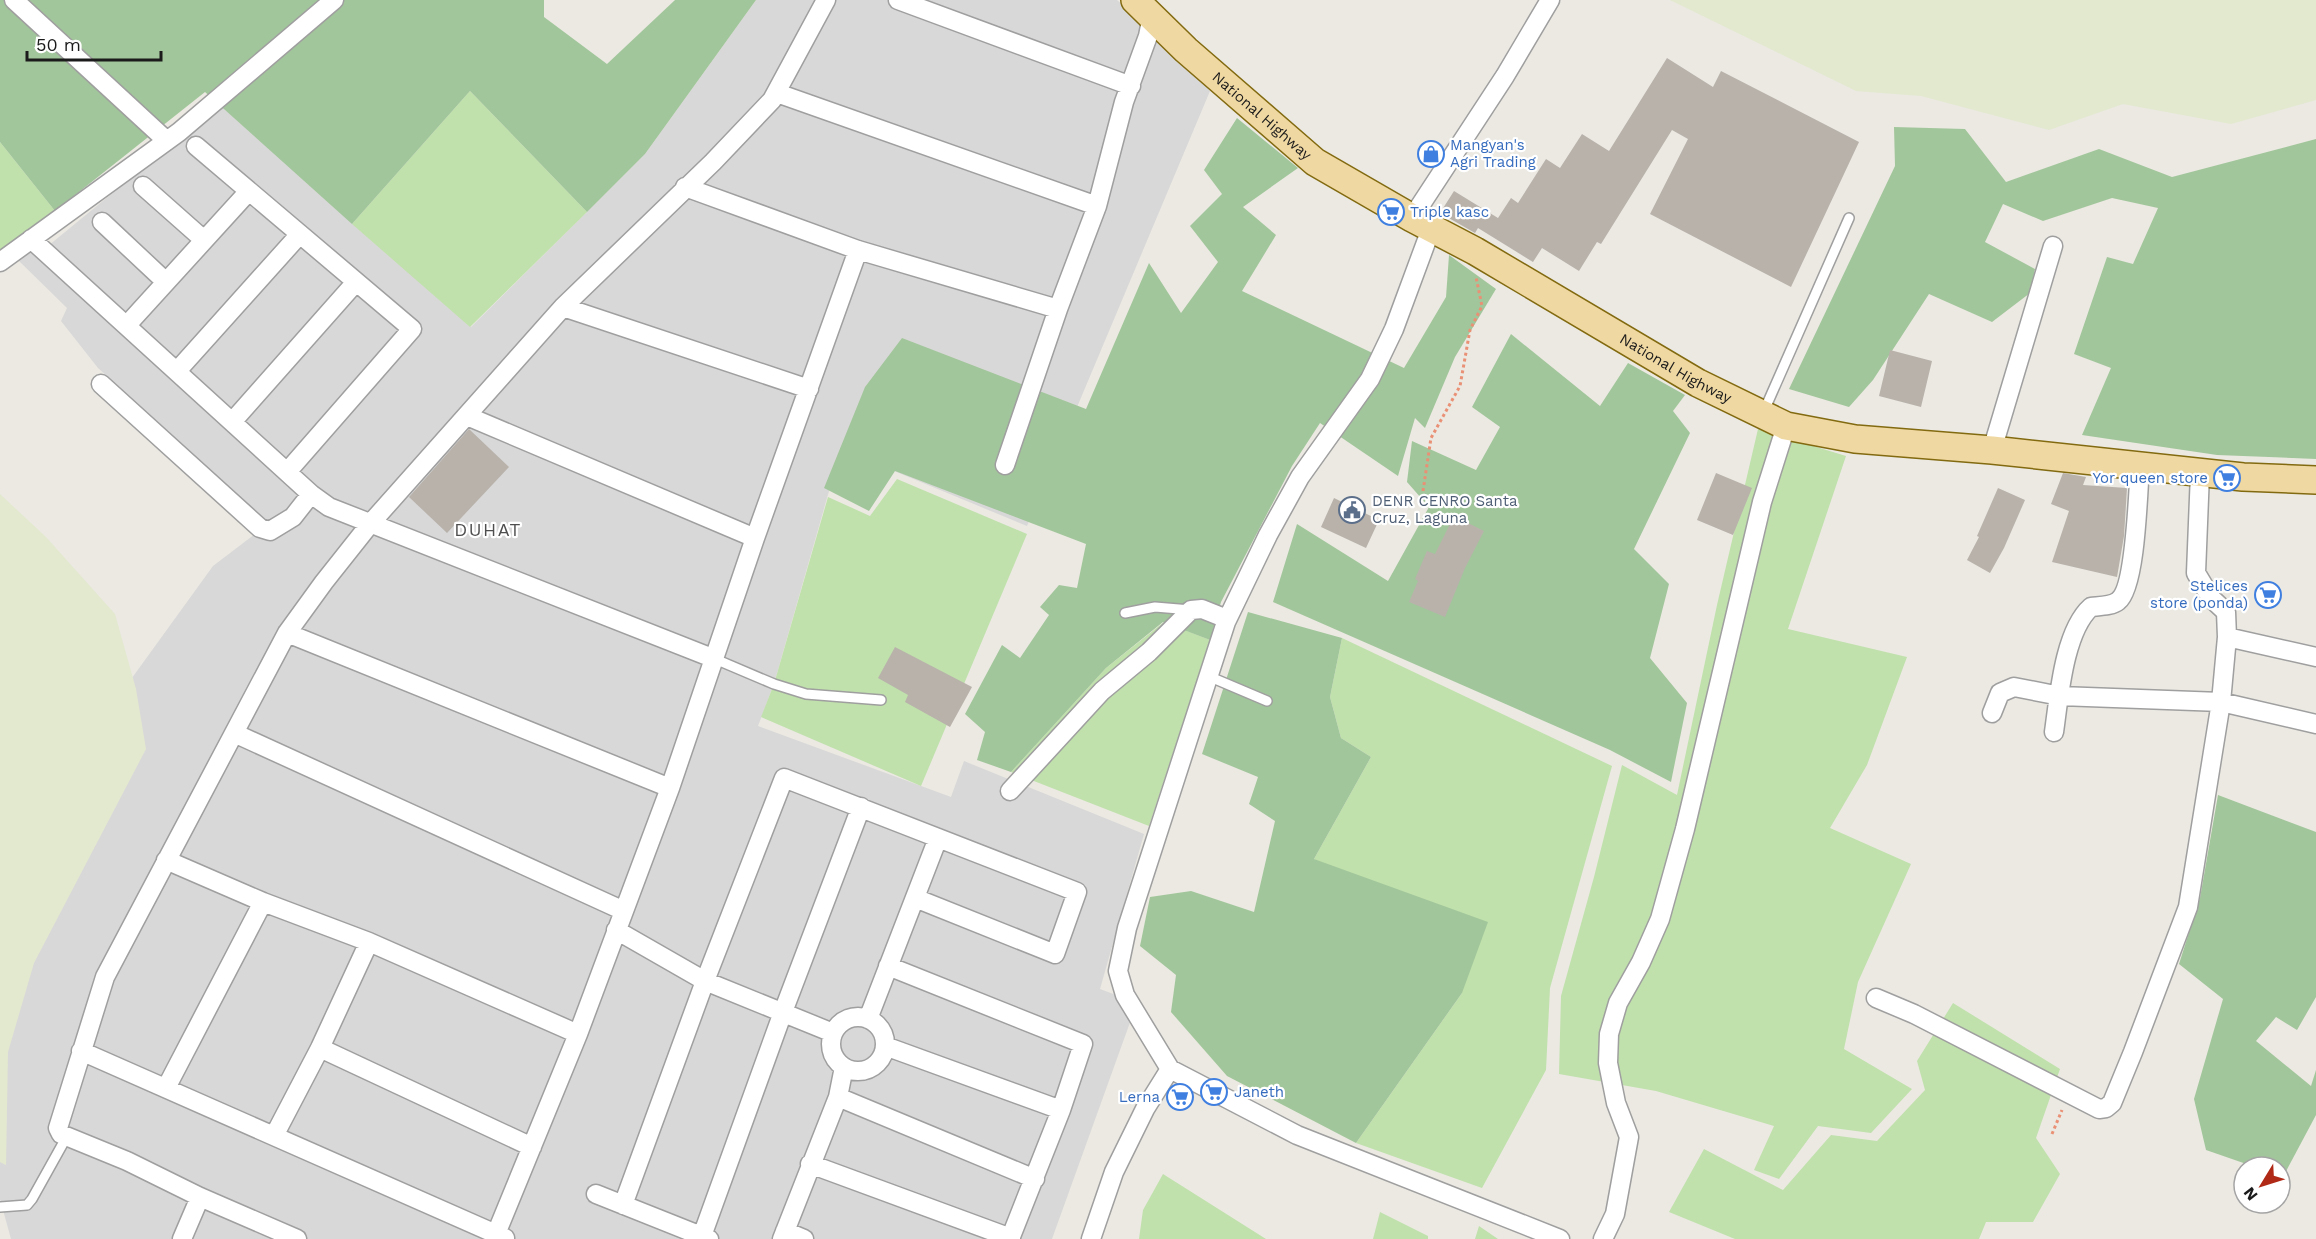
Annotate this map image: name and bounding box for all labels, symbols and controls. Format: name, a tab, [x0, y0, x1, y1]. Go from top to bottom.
scale bar	[27, 24, 160, 62]
text: 50 m	[36, 34, 81, 55]
street label: National Highway	[1209, 68, 1316, 164]
place label: Mangyan's Agri Trading	[1450, 136, 1536, 171]
shop icon: Mangyan's Agri Trading	[1416, 139, 1446, 169]
supermarket icon: Triple kasc	[1376, 197, 1406, 227]
place label: Triple kasc	[1410, 203, 1489, 221]
street label: National Highway	[1616, 330, 1735, 407]
supermarket icon: Yor queen store	[2212, 463, 2242, 493]
place label: Yor queen store	[2093, 469, 2208, 487]
place label: DENR CENRO Santa Cruz, Laguna	[1372, 492, 1518, 527]
public building icon: DENR CENRO Santa Cruz, Laguna	[1337, 495, 1367, 525]
district label: DUHAT	[454, 519, 522, 540]
place label: Stelices store (ponda)	[2150, 577, 2248, 612]
supermarket icon: Stelices store (ponda)	[2253, 580, 2283, 610]
supermarket icon: Janeth	[1199, 1077, 1229, 1107]
supermarket icon: Lerna	[1165, 1082, 1195, 1112]
place label: Janeth	[1234, 1083, 1284, 1101]
place label: Lerna	[1119, 1088, 1161, 1106]
north arrow	[2232, 1155, 2292, 1215]
text: N	[2239, 1183, 2262, 1204]

